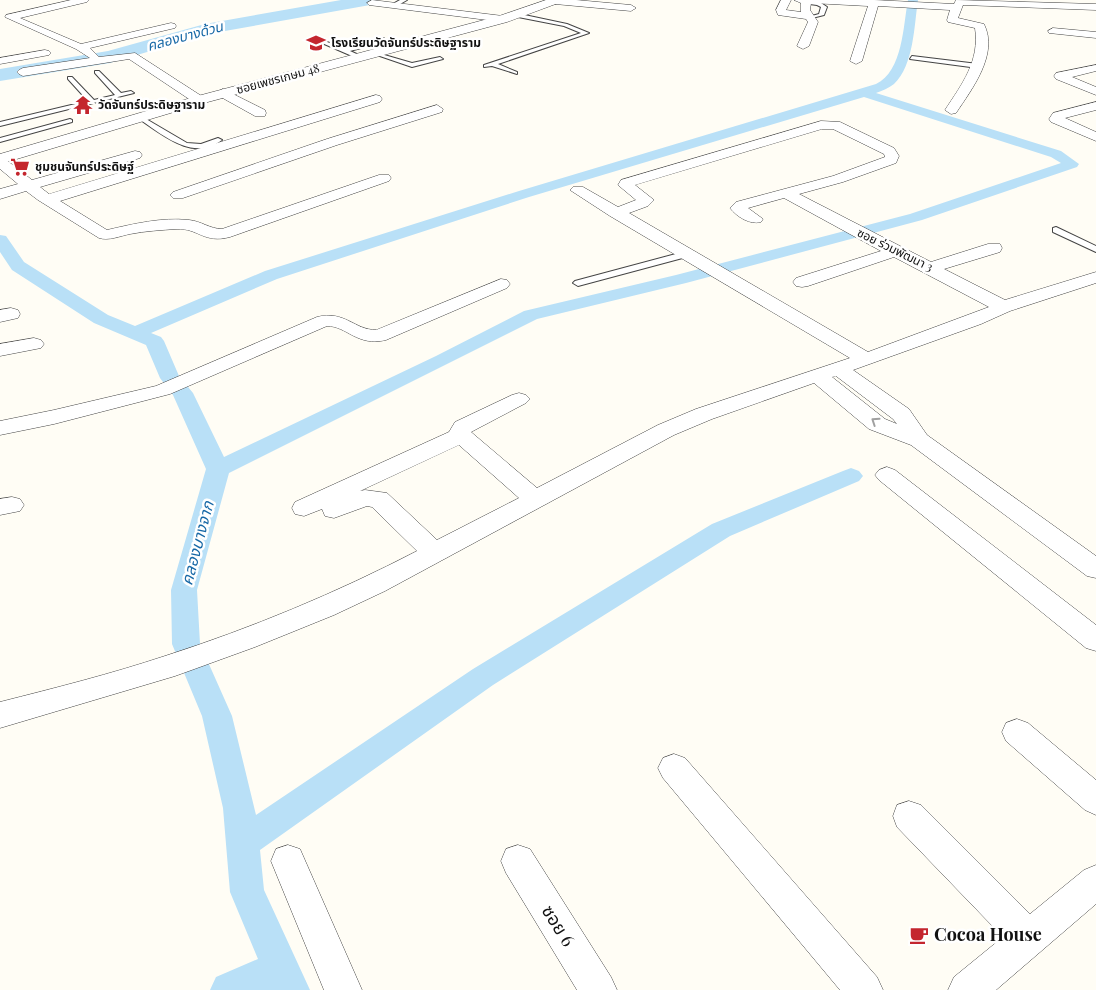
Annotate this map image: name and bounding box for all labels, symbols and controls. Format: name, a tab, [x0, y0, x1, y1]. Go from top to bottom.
water label: คลองบางด้วน	[145, 16, 226, 55]
school or university icon: โรงเรียนวัดจันทร์ประดิษฐาราม	[305, 32, 327, 54]
place label: โรงเรียนวัดจันทร์ประดิษฐาราม	[331, 34, 481, 50]
street label: ซอยเพชรเกษม 48	[234, 59, 321, 97]
temple icon: วัดจันทร์ประดิษฐาราม	[72, 94, 94, 116]
place label: วัดจันทร์ประดิษฐาราม	[98, 96, 205, 112]
supermarket icon: ชุมชนจันทร์ประดิษฐ์	[9, 156, 31, 178]
place label: ชุมชนจันทร์ประดิษฐ์	[35, 158, 134, 174]
street label: ซอย ร่วมพัฒนา 3	[855, 224, 936, 274]
one-way arrow	[871, 417, 880, 427]
water label: คลองบางจาก	[175, 497, 218, 587]
street label: ซอย 6	[537, 900, 581, 951]
place label: Cocoa House	[934, 922, 1042, 946]
cafe icon: Cocoa House	[908, 924, 930, 946]

